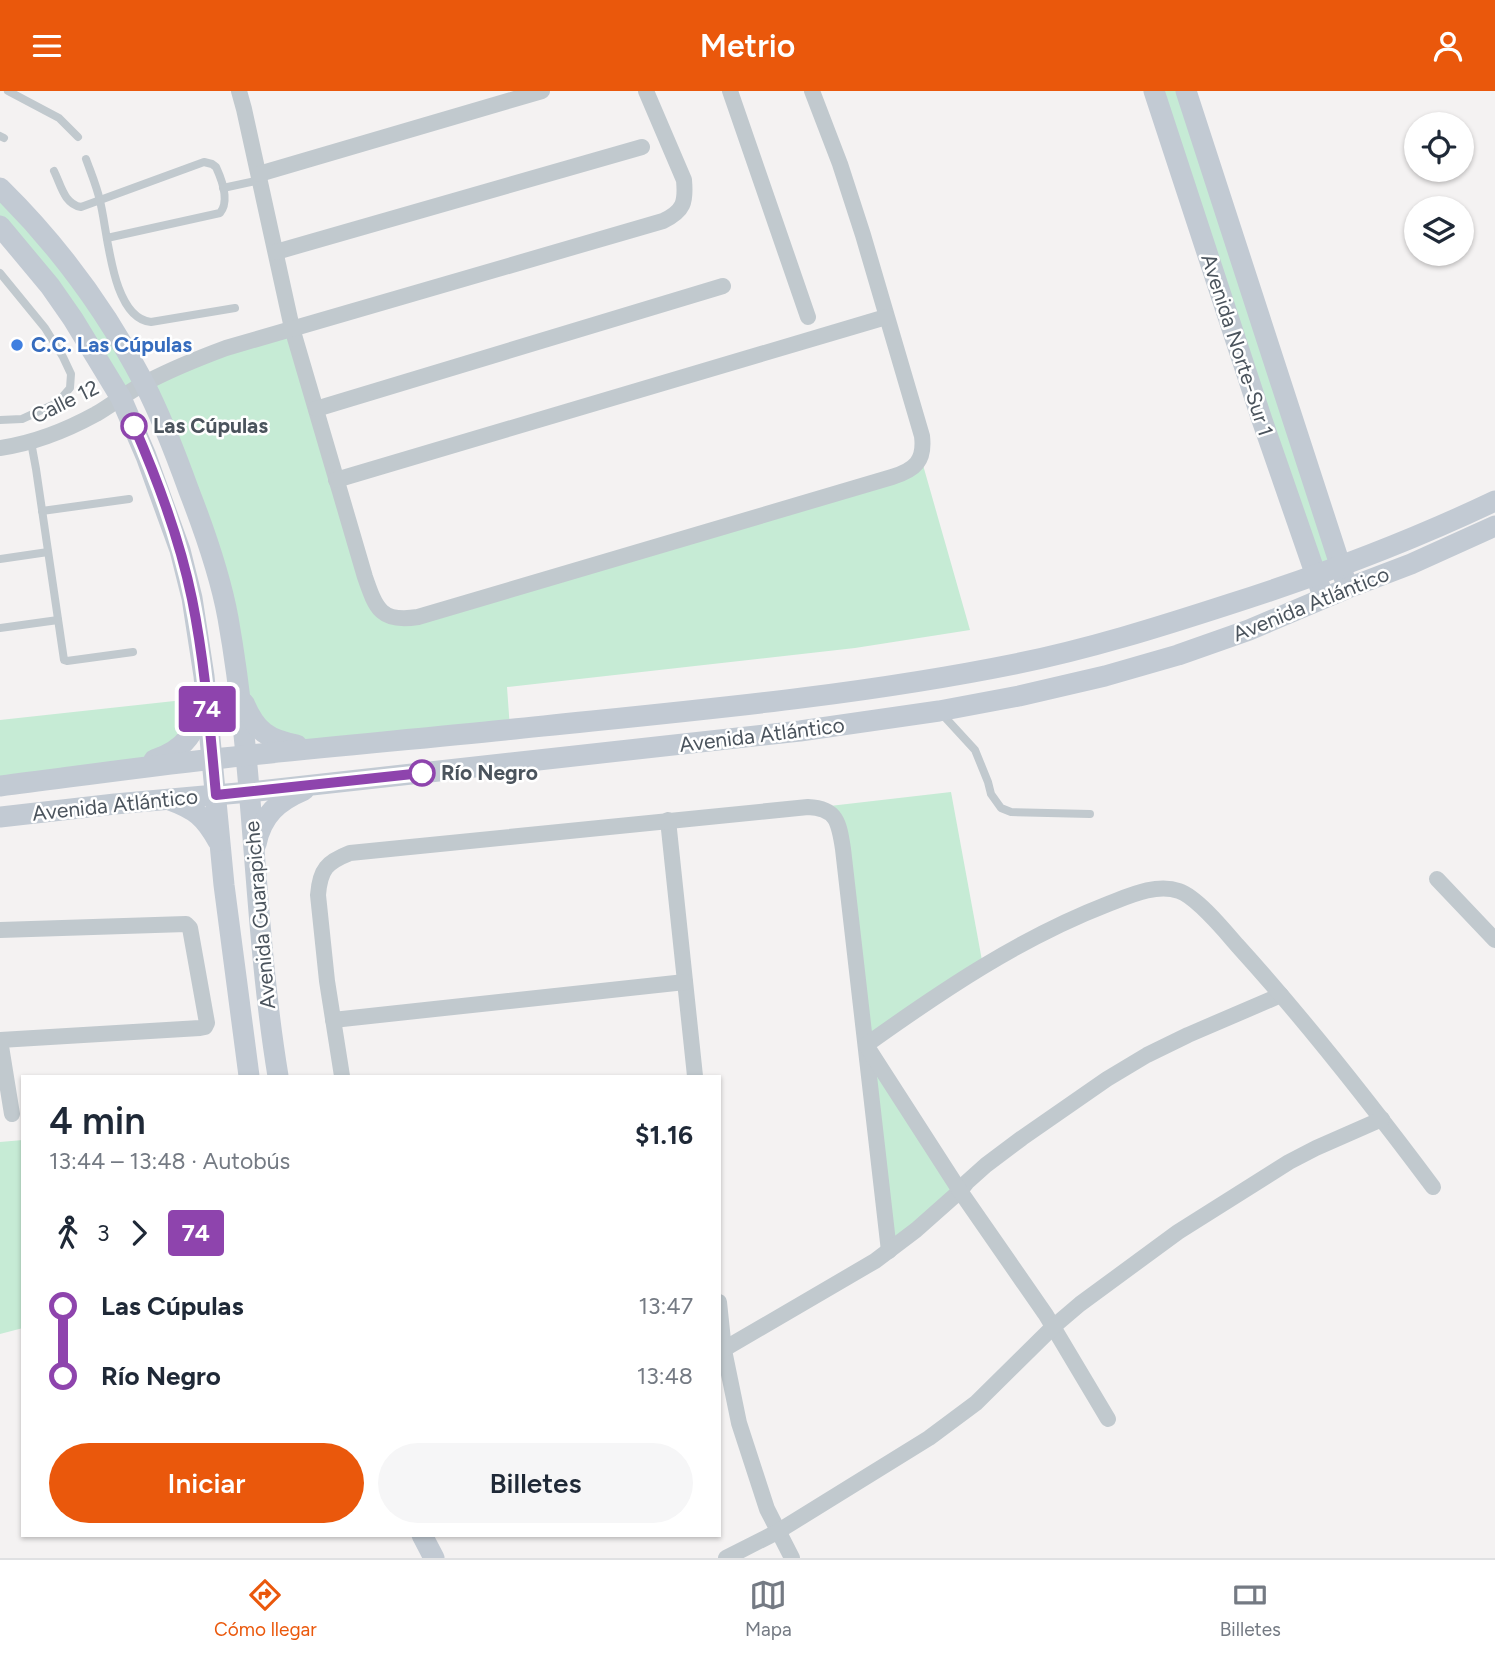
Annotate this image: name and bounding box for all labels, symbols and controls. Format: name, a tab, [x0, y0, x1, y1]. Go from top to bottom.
icon: menu	[28, 27, 66, 65]
text: Metrio	[700, 27, 795, 65]
icon: person	[1429, 27, 1467, 65]
map controls	[1404, 112, 1474, 266]
button: locate	[1404, 112, 1474, 182]
button: layers	[1404, 196, 1474, 266]
street label: Avenida Norte-Sur 1	[1196, 251, 1279, 439]
place label: C.C. Las Cúpulas	[31, 332, 192, 357]
marker: C.C. Las Cúpulas	[9, 337, 25, 353]
street label: Calle 12	[27, 375, 103, 429]
marker: Las Cúpulas	[121, 413, 147, 439]
place label: Las Cúpulas	[153, 413, 268, 438]
street label: Avenida Atlántico	[1229, 561, 1393, 646]
line badge: 74	[176, 686, 238, 732]
text: 74	[193, 694, 221, 723]
street label: Avenida Atlántico	[678, 712, 846, 757]
marker: Río Negro	[409, 760, 435, 786]
place label: Río Negro	[441, 760, 538, 785]
street label: Avenida Atlántico	[31, 783, 199, 826]
street label: Avenida Guarapiche	[239, 820, 280, 1010]
text: 4 min	[49, 1098, 146, 1144]
text: $1.16	[635, 1119, 693, 1151]
text: 13:44 – 13:48 · Autobús	[49, 1147, 290, 1175]
icon: walk	[49, 1214, 87, 1252]
icon: forward	[120, 1214, 158, 1252]
text: 74	[182, 1218, 210, 1247]
text: 3	[97, 1219, 110, 1247]
text: Las Cúpulas	[101, 1290, 244, 1322]
text: 13:47	[639, 1292, 693, 1320]
text: Río Negro	[101, 1360, 221, 1392]
text: 13:48	[637, 1362, 693, 1390]
button: Iniciar	[49, 1443, 364, 1523]
button: Billetes	[378, 1443, 693, 1523]
tab: Cómo llegar	[214, 1576, 317, 1641]
tab: Mapa	[745, 1576, 792, 1641]
tab: Billetes	[1220, 1576, 1281, 1641]

